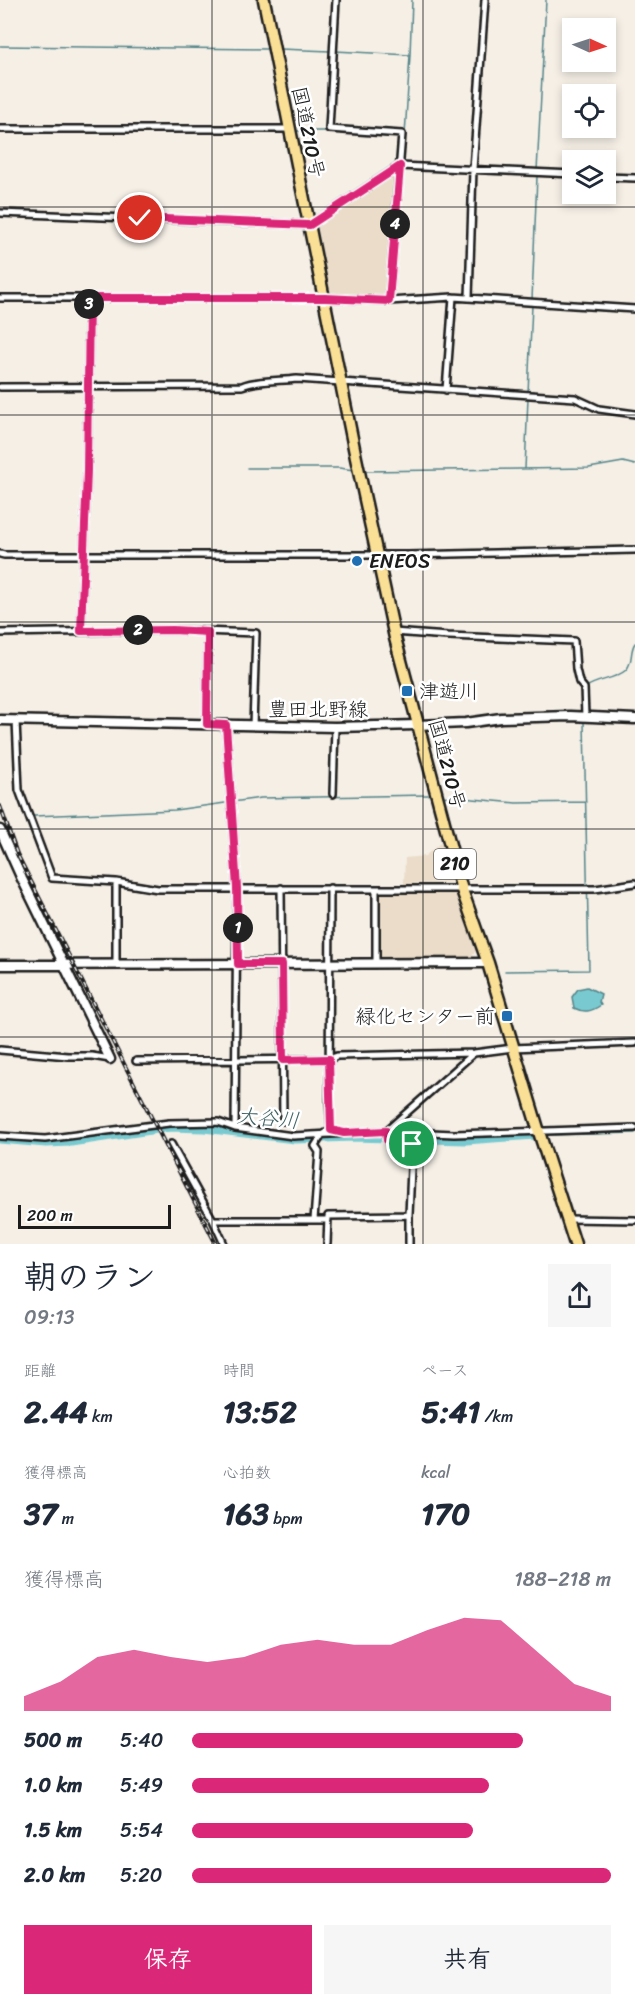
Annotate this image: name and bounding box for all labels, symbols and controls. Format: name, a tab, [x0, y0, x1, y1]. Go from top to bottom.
north arrow	[562, 18, 616, 72]
map controls	[562, 18, 616, 204]
street label: 国道210号	[281, 83, 335, 181]
button: locate	[562, 84, 616, 138]
button: layers	[562, 150, 616, 204]
pin	[114, 192, 165, 243]
icon: check	[123, 201, 156, 234]
pin: 4	[380, 209, 410, 239]
text: 4	[390, 209, 400, 238]
pin: 3	[74, 289, 104, 319]
text: 3	[85, 289, 93, 318]
place label: ENEOS	[369, 544, 431, 579]
marker: ENEOS	[350, 554, 364, 568]
pin: 2	[123, 615, 153, 645]
text: 2	[133, 615, 143, 644]
place label: 津遊川	[419, 674, 479, 709]
marker: 津遊川	[400, 684, 414, 698]
street label: 豊田北野線	[268, 692, 368, 727]
street label: 国道210号	[418, 715, 476, 813]
road number: 210	[434, 849, 476, 879]
pin: 1	[223, 913, 253, 943]
text: 1	[235, 913, 241, 942]
place label: 緑化センター前	[356, 999, 495, 1034]
marker: 緑化センター前	[500, 1009, 514, 1023]
water label: 大谷川	[235, 1096, 301, 1140]
pin	[386, 1118, 437, 1169]
icon: arrive	[395, 1127, 428, 1160]
text: 200 m	[27, 1201, 73, 1230]
scale bar	[18, 1202, 171, 1230]
text: 朝のラン	[24, 1248, 156, 1306]
button: share	[548, 1264, 611, 1327]
text: 09:13	[24, 1300, 75, 1335]
text: 距離	[24, 1356, 56, 1385]
text: 時間	[223, 1356, 255, 1385]
text: ペース	[421, 1356, 468, 1385]
text: 2.44	[24, 1385, 88, 1439]
text: 13:52	[223, 1385, 297, 1439]
text: 5:41	[421, 1385, 480, 1439]
text: km	[88, 1402, 113, 1431]
text: /km	[480, 1402, 513, 1431]
text: 獲得標高	[24, 1458, 88, 1487]
text: 心拍数	[223, 1458, 271, 1487]
text: kcal	[421, 1458, 450, 1487]
text: 37	[24, 1487, 58, 1541]
text: 163	[223, 1487, 269, 1541]
text: 170	[421, 1487, 470, 1541]
text: m	[58, 1504, 74, 1533]
text: bpm	[269, 1504, 303, 1533]
text: 獲得標高	[24, 1562, 104, 1597]
text: 188–218 m	[514, 1562, 611, 1597]
text: 500 m	[24, 1723, 82, 1758]
text: 5:40	[120, 1723, 163, 1758]
text: 1.0 km	[24, 1768, 82, 1803]
text: 5:49	[120, 1768, 163, 1803]
text: 1.5 km	[24, 1813, 82, 1848]
text: 5:54	[120, 1813, 163, 1848]
text: 2.0 km	[24, 1858, 85, 1893]
text: 5:20	[120, 1858, 162, 1893]
button: 保存	[24, 1925, 312, 1994]
button: 共有	[324, 1925, 611, 1994]

